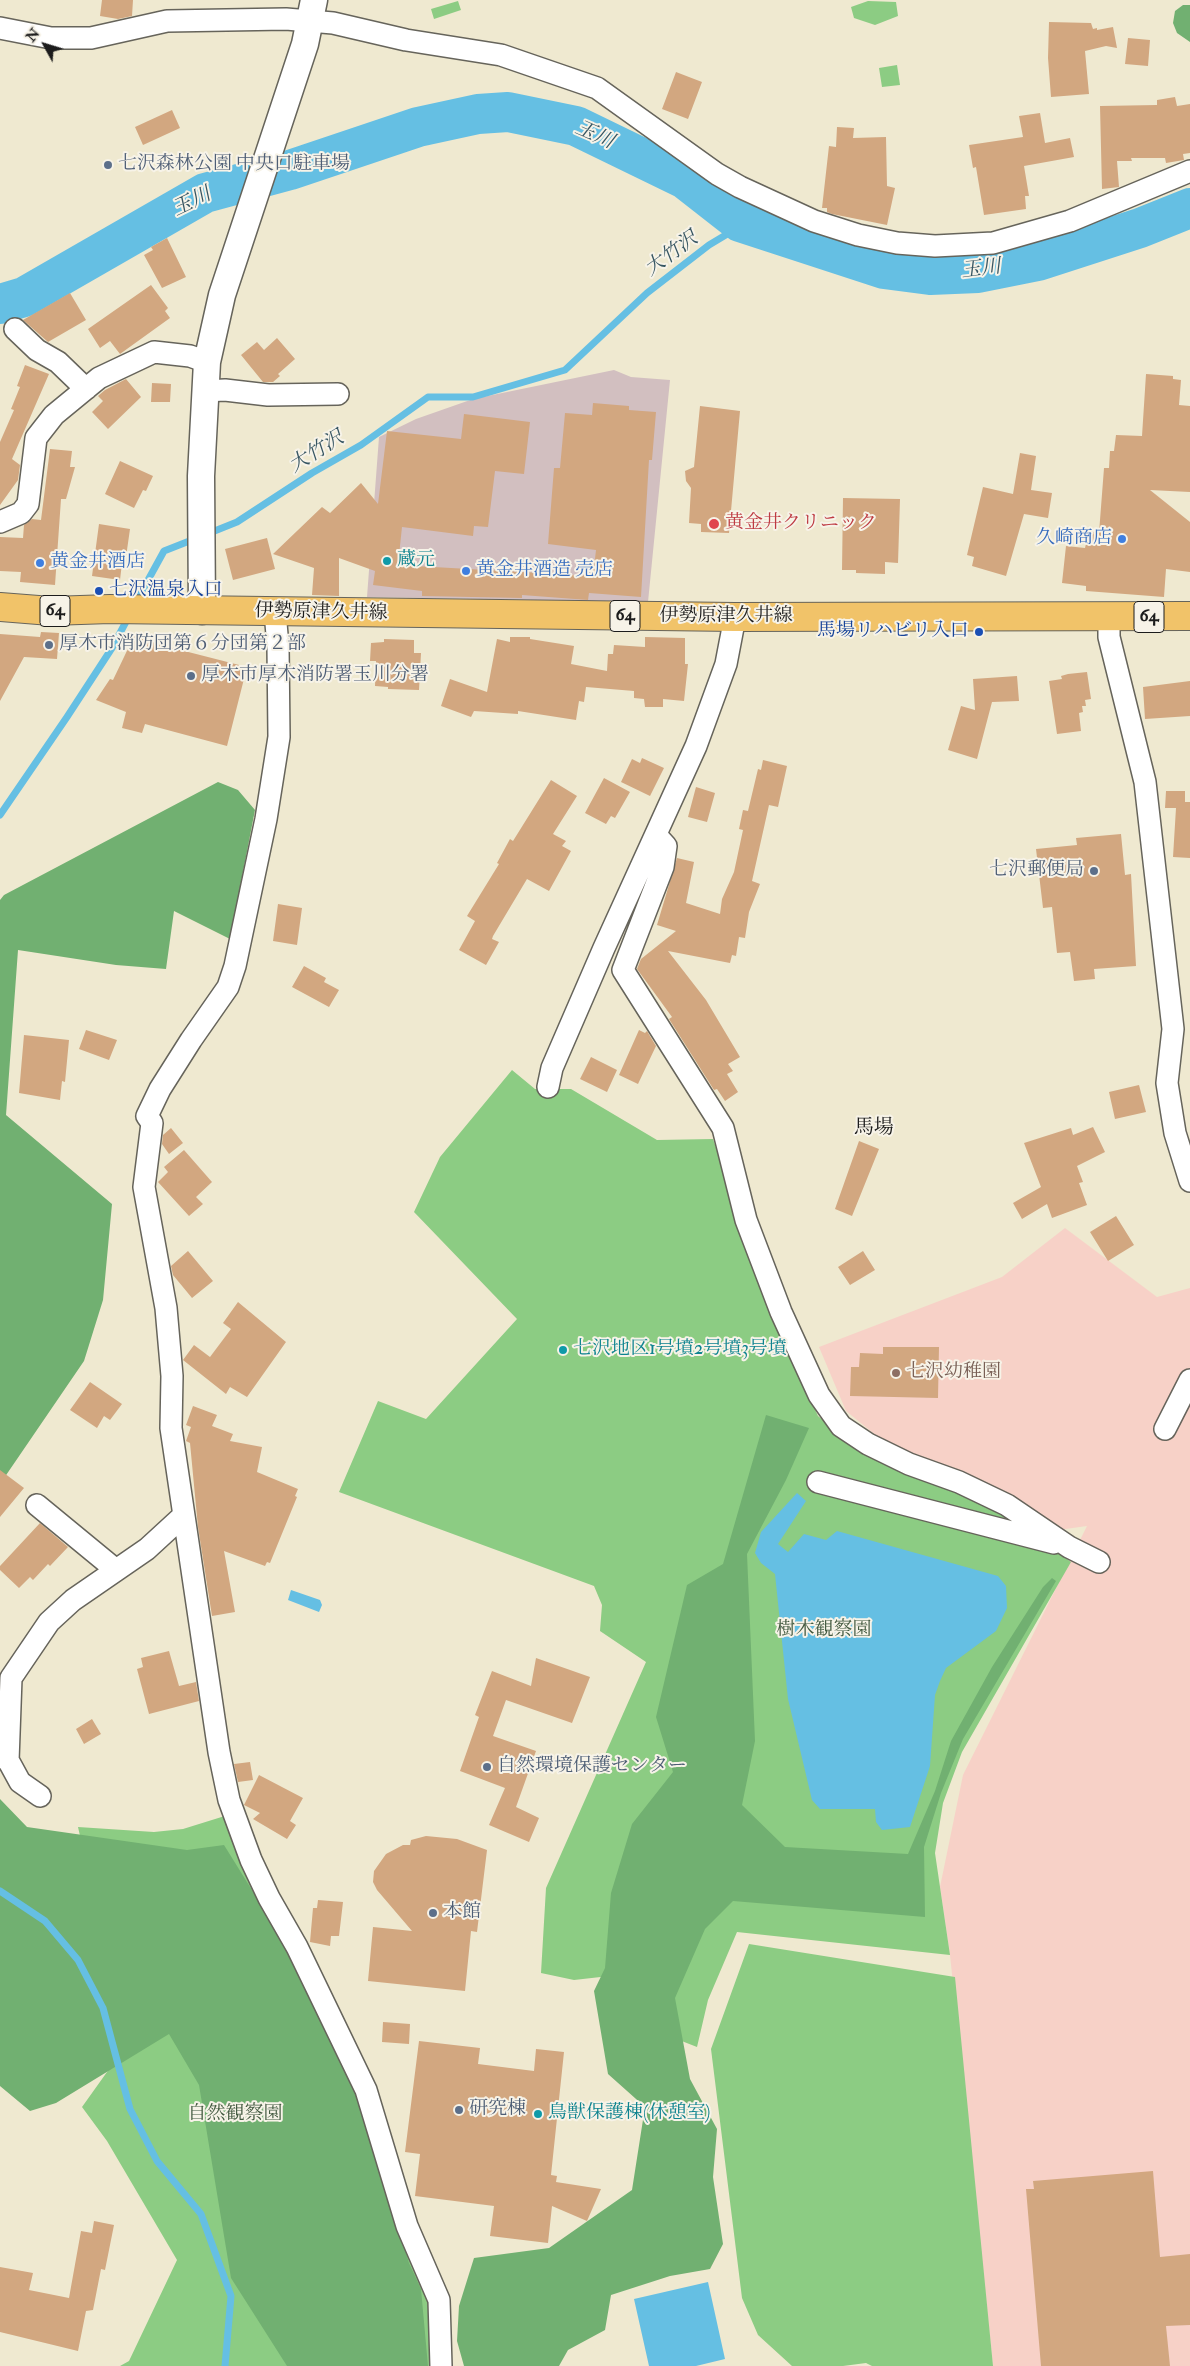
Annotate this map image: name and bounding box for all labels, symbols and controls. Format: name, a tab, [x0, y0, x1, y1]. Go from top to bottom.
north arrow	[20, 20, 70, 70]
text: N	[22, 25, 44, 45]
water label: 玉川	[571, 117, 617, 155]
place label: 七沢森林公園 中央口駐車場	[118, 154, 350, 176]
marker: 七沢森林公園 中央口駐車場	[102, 159, 114, 171]
water label: 玉川	[169, 183, 215, 223]
water label: 大竹沢	[641, 228, 703, 282]
water label: 玉川	[960, 256, 1002, 284]
water label: 大竹沢	[285, 427, 349, 479]
place label: 黄金井クリニック	[725, 513, 877, 535]
marker: 黄金井クリニック	[707, 517, 721, 531]
place label: 久崎商店	[1036, 528, 1112, 550]
marker: 久崎商店	[1116, 533, 1128, 545]
place label: 蔵元	[397, 550, 435, 572]
place label: 黄金井酒店	[50, 552, 145, 574]
marker: 蔵元	[381, 555, 393, 567]
marker: 黄金井酒店	[34, 557, 46, 569]
place label: 黄金井酒造 売店	[476, 560, 613, 582]
marker: 黄金井酒造 売店	[460, 565, 472, 577]
place label: 七沢温泉入口	[109, 580, 223, 602]
marker: 七沢温泉入口	[93, 585, 105, 597]
road number: 64	[40, 596, 70, 626]
street label: 伊勢原津久井線	[254, 600, 388, 626]
road number: 64	[610, 600, 640, 632]
road number: 64	[1134, 602, 1164, 632]
street label: 伊勢原津久井線	[660, 606, 792, 628]
place label: 馬場リハビリ入口	[817, 621, 969, 643]
marker: 馬場リハビリ入口	[973, 626, 985, 638]
place label: 厚木市消防団第６分団第２部	[59, 634, 306, 656]
marker: 厚木市消防団第６分団第２部	[43, 639, 55, 651]
place label: 厚木市厚木消防署玉川分署	[201, 665, 429, 687]
marker: 厚木市厚木消防署玉川分署	[185, 670, 197, 682]
place label: 七沢郵便局	[989, 860, 1084, 882]
marker: 七沢郵便局	[1088, 865, 1100, 877]
district label: 馬場	[854, 1117, 894, 1141]
place label: 七沢地区1号墳2号墳3号墳	[573, 1339, 787, 1361]
marker: 七沢地区1号墳2号墳3号墳	[557, 1344, 569, 1356]
place label: 七沢幼稚園	[906, 1362, 1001, 1384]
marker: 七沢幼稚園	[890, 1367, 902, 1379]
park label: 樹木観察園	[777, 1620, 871, 1642]
place label: 自然環境保護センター	[497, 1756, 687, 1778]
marker: 自然環境保護センター	[481, 1761, 493, 1773]
place label: 本館	[443, 1902, 481, 1924]
marker: 本館	[427, 1907, 439, 1919]
place label: 研究棟	[469, 2099, 526, 2121]
place label: 鳥獣保護棟(休憩室)	[548, 2103, 710, 2125]
park label: 自然観察園	[188, 2104, 282, 2126]
marker: 研究棟	[453, 2104, 465, 2116]
marker: 鳥獣保護棟(休憩室)	[532, 2108, 544, 2120]

